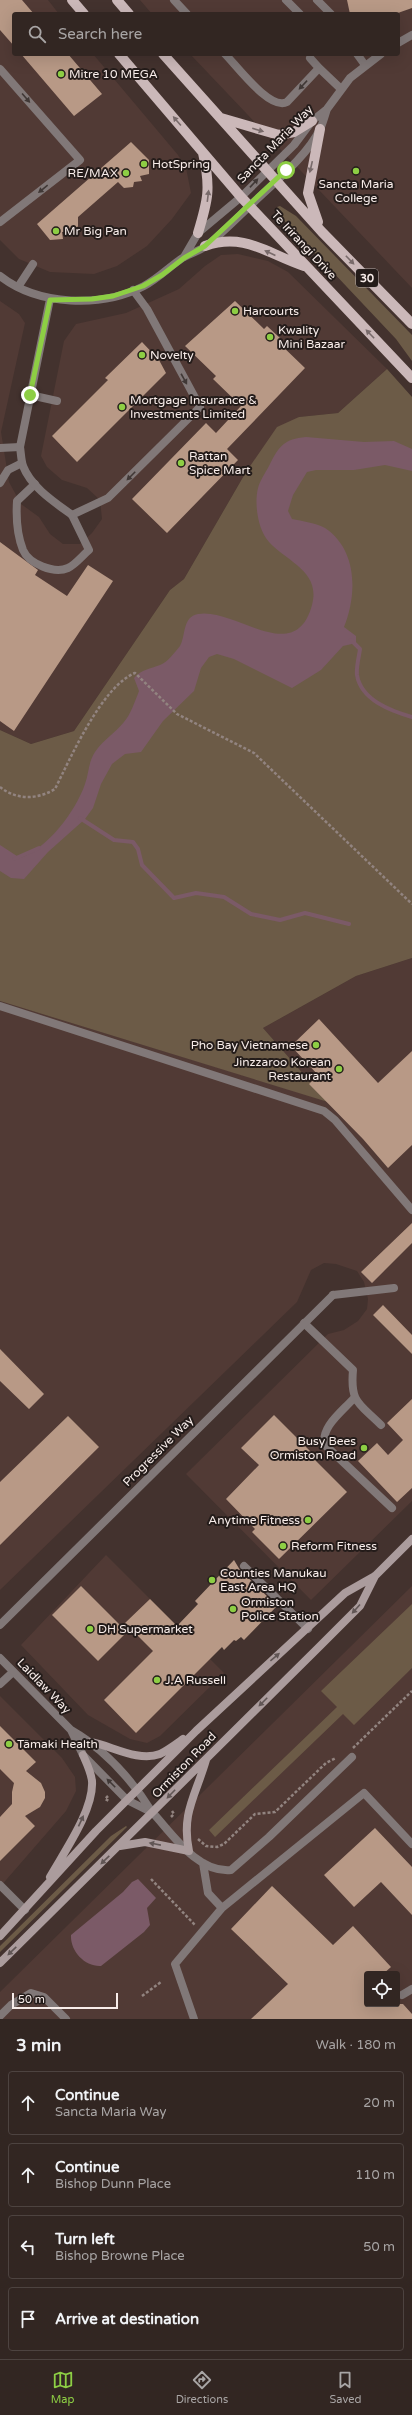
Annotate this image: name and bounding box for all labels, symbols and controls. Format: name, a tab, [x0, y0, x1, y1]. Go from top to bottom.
search box	[12, 12, 400, 56]
icon: search	[26, 23, 48, 45]
text: Search here	[58, 25, 142, 43]
place label: Mitre 10 MEGA	[69, 67, 158, 81]
marker: Mitre 10 MEGA	[56, 69, 66, 79]
one-way arrow	[298, 80, 308, 90]
one-way arrow	[21, 93, 30, 103]
street label: Sancta Maria Way	[234, 102, 316, 186]
one-way arrow	[172, 116, 181, 127]
one-way arrow	[252, 127, 264, 133]
place label: HotSpring	[152, 157, 210, 171]
marker: HotSpring	[139, 159, 149, 169]
route start	[277, 161, 295, 179]
one-way arrow	[308, 161, 314, 173]
place label: RE/MAX	[68, 166, 118, 180]
marker: Sancta Maria College	[351, 166, 361, 176]
marker: RE/MAX	[121, 168, 131, 178]
place label: Sancta Maria College	[319, 177, 393, 205]
one-way arrow	[249, 178, 259, 188]
one-way arrow	[38, 185, 49, 194]
one-way arrow	[205, 190, 211, 202]
street label: Te Irirangi Drive	[268, 208, 340, 283]
place label: Mr Big Pan	[64, 224, 127, 238]
marker: Mr Big Pan	[51, 226, 61, 236]
one-way arrow	[264, 250, 275, 256]
one-way arrow	[345, 255, 354, 265]
road number: 30	[356, 269, 378, 287]
place label: Harcourts	[243, 304, 299, 318]
marker: Harcourts	[230, 306, 240, 316]
place label: Kwality Mini Bazaar	[278, 323, 345, 351]
one-way arrow	[366, 329, 375, 339]
marker: Kwality Mini Bazaar	[265, 332, 275, 342]
place label: Novelty	[150, 348, 194, 362]
marker: Novelty	[137, 350, 147, 360]
one-way arrow	[181, 373, 188, 385]
route end	[21, 386, 39, 404]
place label: Mortgage Insurance & Investments Limited	[130, 393, 257, 421]
marker: Mortgage Insurance & Investments Limited	[117, 402, 127, 412]
place label: Rattan Spice Mart	[189, 449, 251, 477]
marker: Rattan Spice Mart	[176, 458, 186, 468]
one-way arrow	[126, 471, 136, 480]
place label: Pho Bay Vietnamese	[191, 1038, 308, 1052]
marker: Pho Bay Vietnamese	[311, 1040, 321, 1050]
place label: Jinzzaroo Korean Restaurant	[234, 1055, 331, 1083]
marker: Jinzzaroo Korean Restaurant	[334, 1064, 344, 1074]
street label: Progressive Way	[120, 1412, 197, 1489]
place label: Busy Bees Ormiston Road	[270, 1434, 356, 1462]
marker: Busy Bees Ormiston Road	[359, 1443, 369, 1453]
place label: Anytime Fitness	[208, 1513, 300, 1527]
marker: Anytime Fitness	[303, 1515, 313, 1525]
place label: Reform Fitness	[291, 1539, 377, 1553]
marker: Reform Fitness	[278, 1541, 288, 1551]
place label: Counties Manukau East Area HQ	[220, 1566, 327, 1594]
marker: Counties Manukau East Area HQ	[207, 1575, 217, 1585]
place label: Ormiston Police Station	[241, 1595, 319, 1623]
marker: Ormiston Police Station	[228, 1604, 238, 1614]
one-way arrow	[351, 1604, 360, 1614]
place label: DH Supermarket	[98, 1622, 193, 1636]
marker: DH Supermarket	[85, 1624, 95, 1634]
one-way arrow	[270, 1652, 281, 1661]
street label: Laidlaw Way	[14, 1656, 74, 1717]
place label: J.A Russell	[165, 1673, 226, 1687]
marker: J.A Russell	[152, 1675, 162, 1685]
one-way arrow	[258, 1697, 268, 1707]
street label: Ormiston Road	[149, 1729, 219, 1801]
place label: Tāmaki Health	[17, 1737, 98, 1751]
marker: Tāmaki Health	[4, 1739, 14, 1749]
one-way arrow	[106, 1778, 116, 1788]
one-way arrow	[167, 1789, 176, 1799]
one-way arrow	[78, 1815, 84, 1826]
one-way arrow	[148, 1841, 161, 1847]
one-way arrow	[100, 1855, 110, 1865]
one-way arrow	[7, 1946, 17, 1956]
map controls	[364, 1971, 400, 2007]
button: locate	[364, 1971, 400, 2007]
scale bar	[12, 1991, 118, 2010]
text: 50 m	[18, 1993, 45, 2006]
text: 3 min	[16, 2035, 61, 2056]
text: Walk · 180 m	[316, 2037, 396, 2053]
text: Continue	[55, 2086, 119, 2104]
icon: ahead	[17, 2092, 39, 2114]
text: 20 m	[363, 2095, 395, 2111]
text: Sancta Maria Way	[55, 2104, 166, 2120]
text: Continue	[55, 2158, 119, 2176]
icon: ahead	[17, 2164, 39, 2186]
text: 110 m	[355, 2167, 395, 2183]
text: Bishop Dunn Place	[55, 2176, 171, 2192]
text: Turn left	[55, 2230, 115, 2248]
icon: left	[17, 2236, 39, 2258]
text: 50 m	[363, 2239, 395, 2255]
text: Bishop Browne Place	[55, 2248, 185, 2264]
icon: arrive	[17, 2308, 39, 2330]
text: Arrive at destination	[55, 2310, 199, 2328]
tab: Map	[51, 2369, 74, 2406]
tab: Directions	[176, 2369, 228, 2406]
tab: Saved	[330, 2369, 361, 2406]

